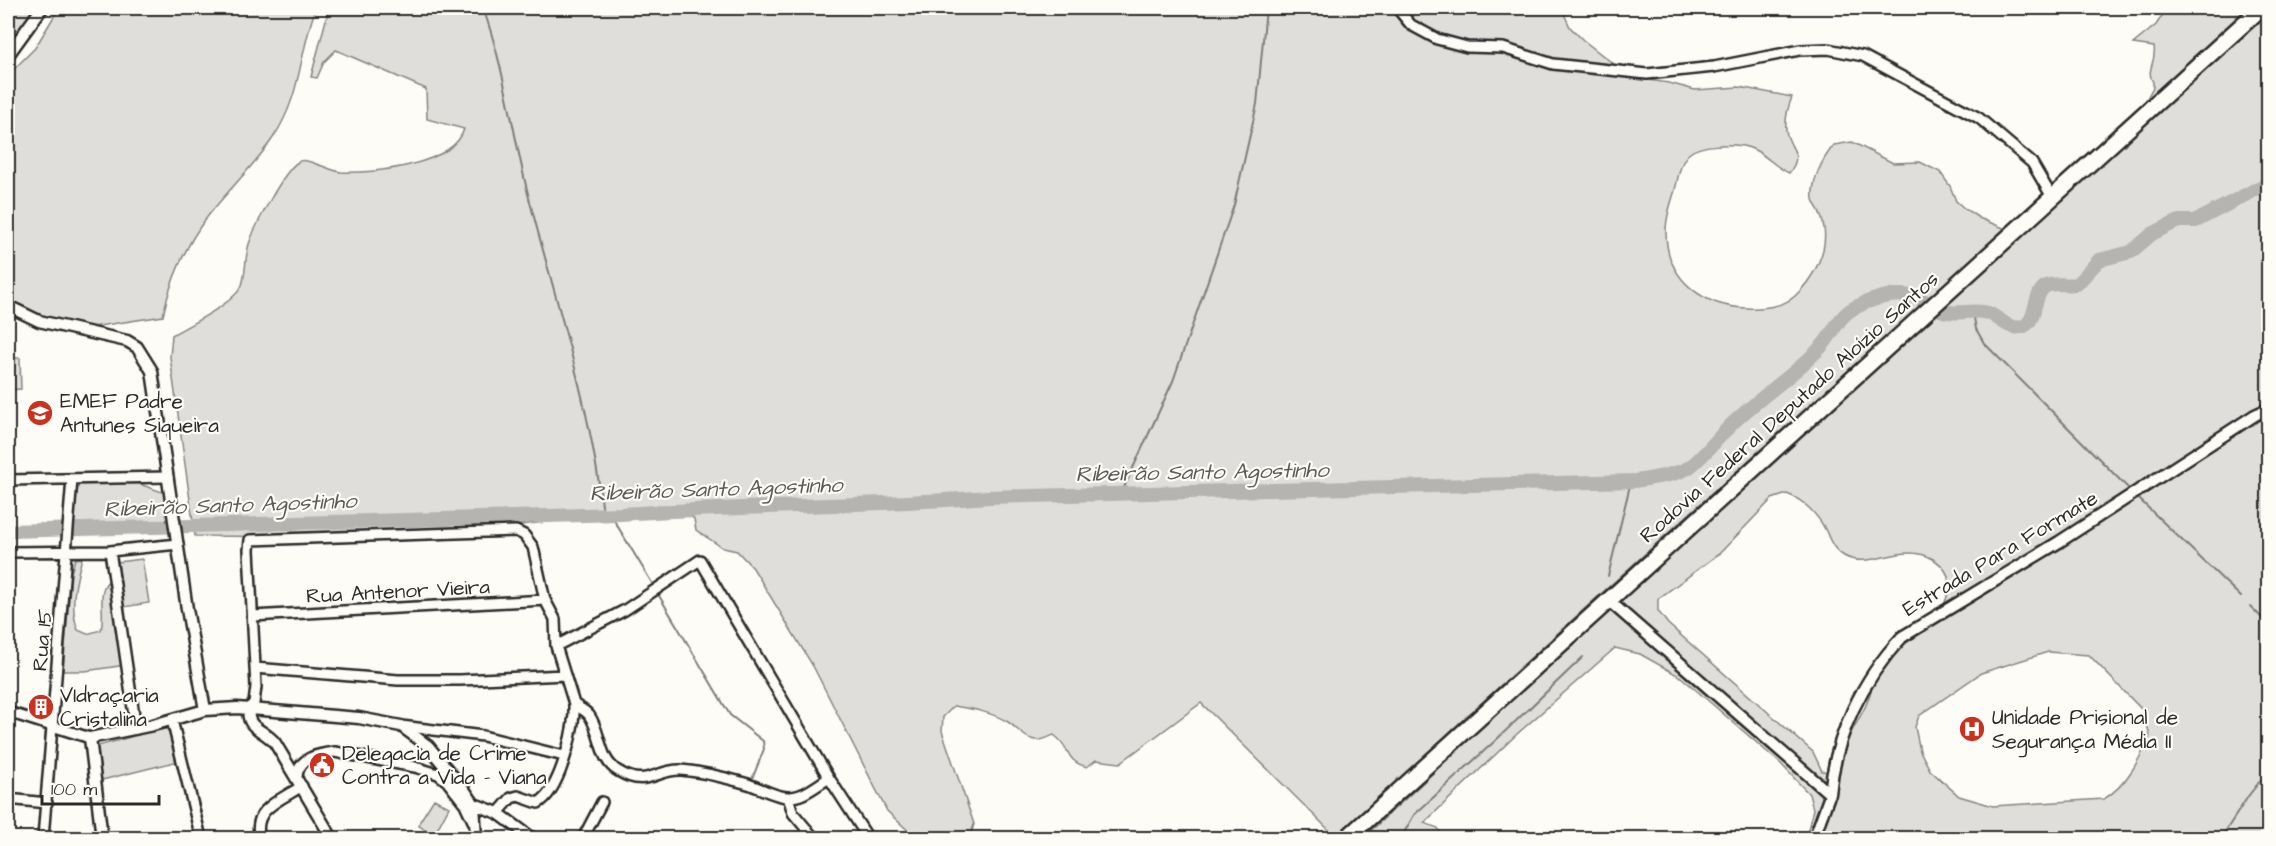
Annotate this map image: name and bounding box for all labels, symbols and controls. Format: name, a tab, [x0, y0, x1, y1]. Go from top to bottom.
street label: Rodovia Federal Deputado Aloízio Santos	[1634, 265, 1946, 550]
place label: EMEF Padre Antunes Siqueira	[60, 387, 219, 440]
school or university icon: EMEF Padre Antunes Siqueira	[25, 398, 55, 428]
water label: Ribeirão Santo Agostinho	[1075, 455, 1330, 491]
water label: Ribeirão Santo Agostinho	[589, 470, 845, 510]
street label: Estrada Para Formate	[1897, 484, 2103, 623]
water label: Ribeirão Santo Agostinho	[103, 486, 359, 526]
street label: Rua Antenor Vieira	[305, 572, 491, 611]
street label: Rua 15	[25, 608, 60, 672]
place label: VIdraçaria Cristalina	[60, 681, 159, 734]
building icon: VIdraçaria Cristalina	[26, 692, 56, 722]
place label: Unidade Prisional de Segurança Média II	[1992, 703, 2178, 758]
hospital icon: Unidade Prisional de Segurança Média II	[1957, 714, 1987, 744]
place label: Delegacia de Crime Contra a Vida - Viana	[342, 739, 547, 792]
public building icon: Delegacia de Crime Contra a Vida - Viana	[307, 750, 337, 780]
scale bar	[42, 768, 159, 806]
text: 100 m	[51, 777, 97, 802]

